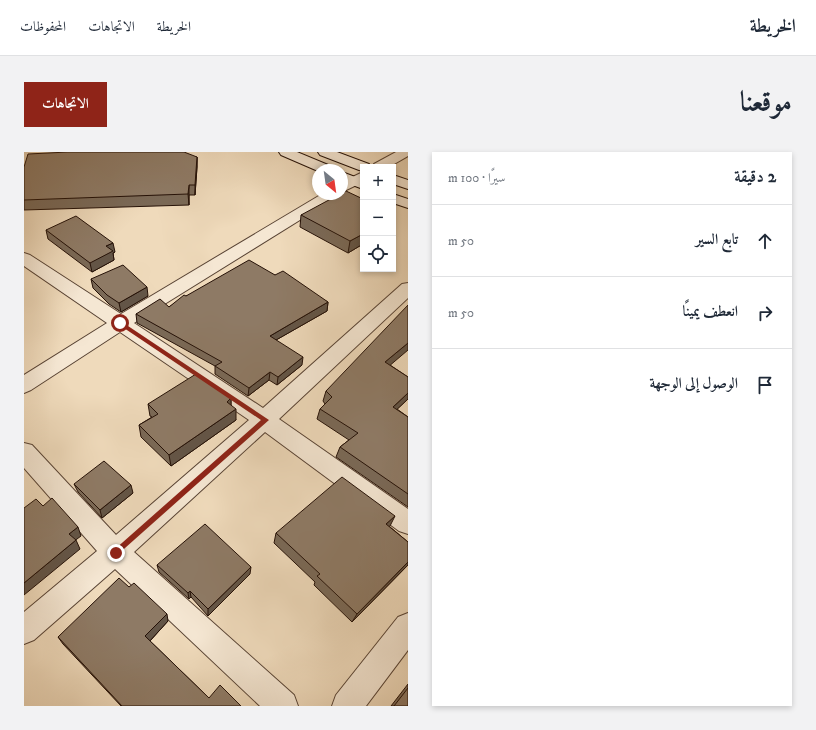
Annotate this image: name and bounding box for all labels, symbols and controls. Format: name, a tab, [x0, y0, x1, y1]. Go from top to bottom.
text: الخريطة	[750, 15, 796, 38]
text: المحفوظات	[20, 18, 66, 36]
text: الاتجاهات	[88, 18, 135, 36]
text: الخريطة	[157, 18, 191, 36]
button: الاتجاهات	[24, 82, 107, 127]
text: موقعنا	[740, 85, 792, 120]
north arrow	[312, 164, 348, 200]
map controls	[360, 164, 396, 272]
button: +	[360, 164, 396, 200]
text: 2 دقيقة	[734, 166, 776, 188]
text: سيرًا · 100 m	[448, 170, 505, 186]
button: −	[360, 200, 396, 236]
text: تابع السير	[696, 230, 738, 249]
icon: ahead	[754, 230, 776, 252]
text: 50 m	[448, 233, 474, 249]
button: locate	[360, 236, 396, 272]
text: انعطف يمينًا	[683, 302, 738, 321]
icon: right	[754, 302, 776, 324]
text: 50 m	[448, 305, 474, 321]
route start	[111, 314, 129, 332]
text: الوصول إلى الوجهة	[649, 374, 738, 393]
icon: arrive	[754, 374, 776, 396]
route end	[107, 544, 125, 562]

